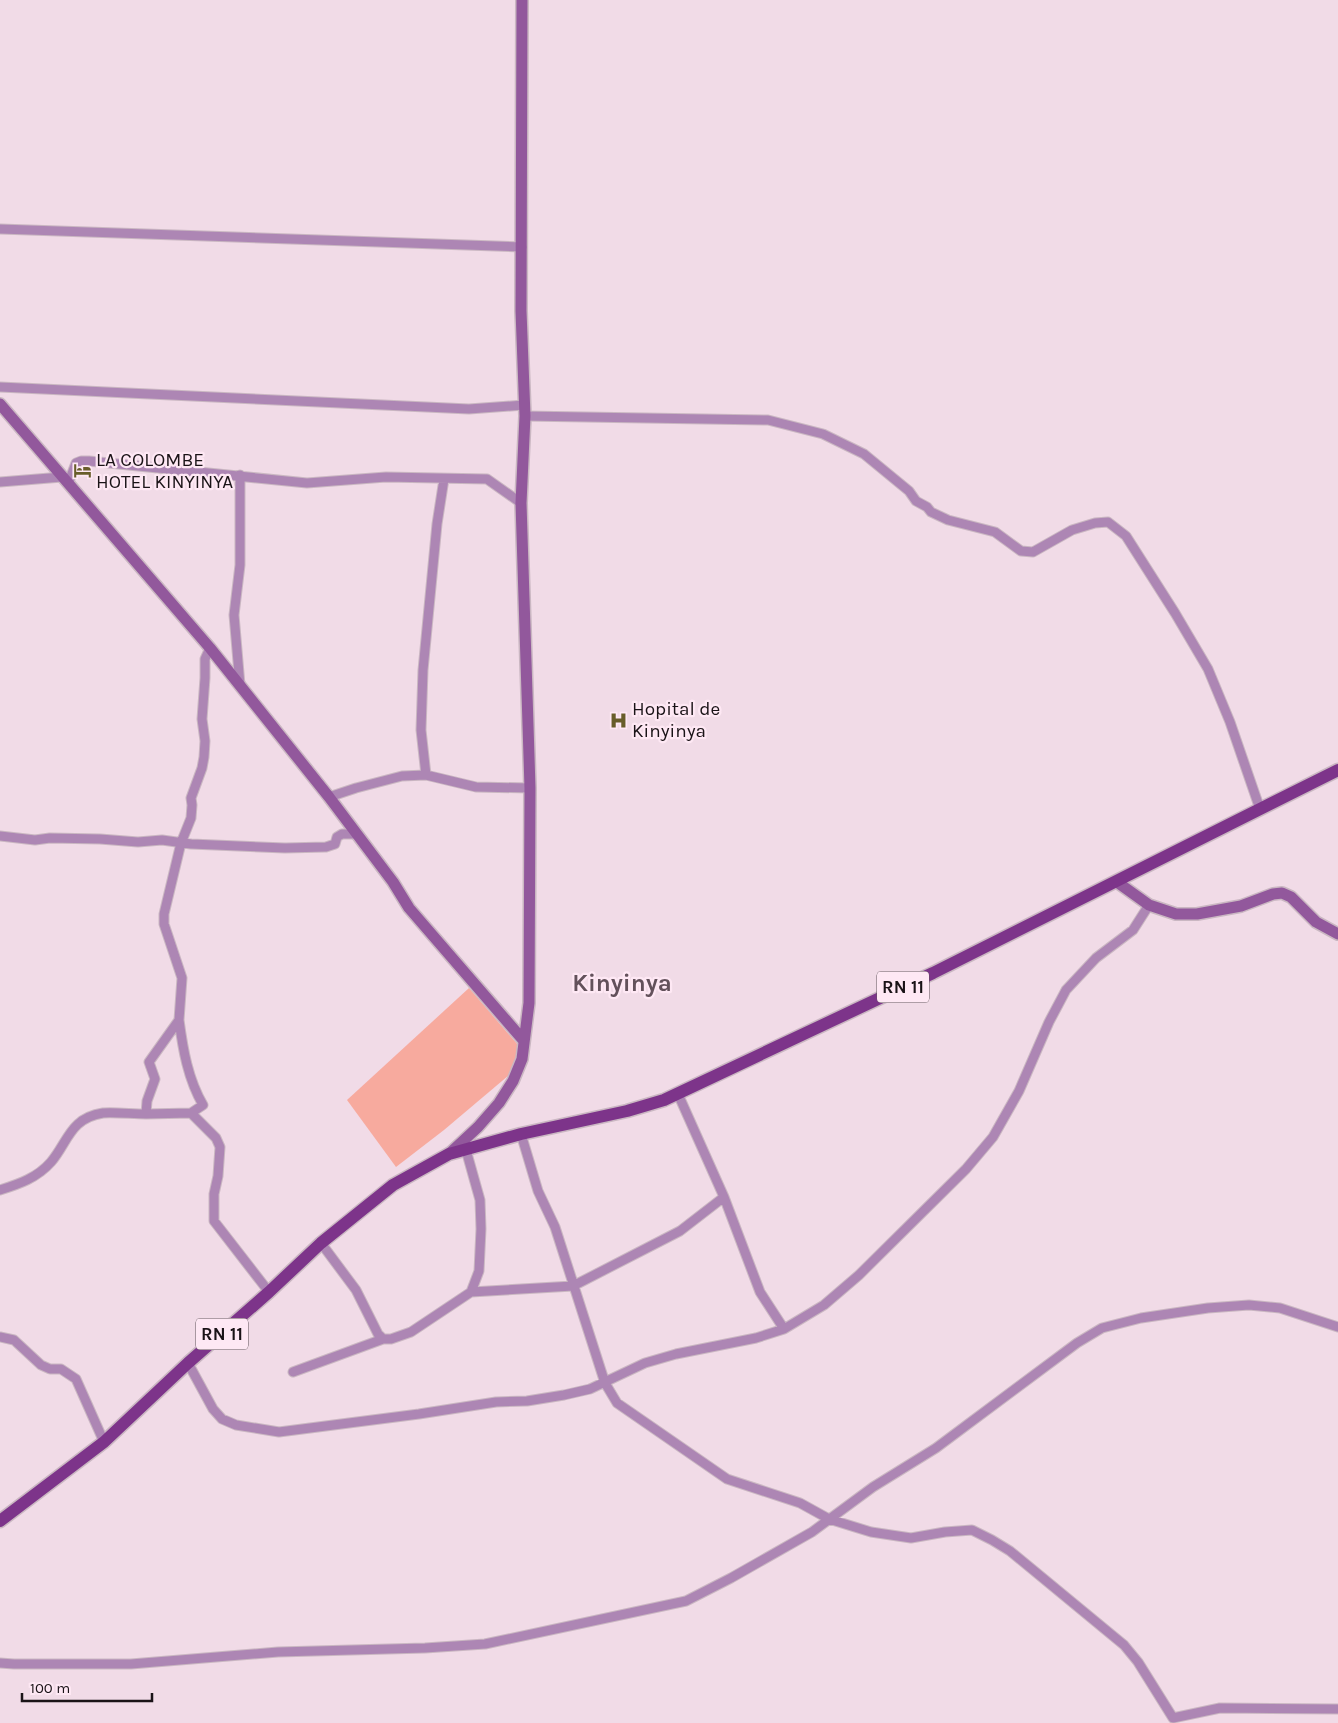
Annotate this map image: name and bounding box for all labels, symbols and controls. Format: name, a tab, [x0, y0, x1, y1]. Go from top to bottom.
place label: LA COLOMBE HOTEL KINYINYA	[96, 449, 233, 493]
hotel icon: LA COLOMBE HOTEL KINYINYA	[72, 461, 92, 481]
place label: Hopital de Kinyinya	[632, 698, 720, 742]
hospital icon: Hopital de Kinyinya	[608, 710, 628, 730]
district label: Kinyinya	[572, 969, 672, 997]
road number: RN 11	[877, 972, 929, 1002]
road number: RN 11	[196, 1318, 248, 1350]
scale bar	[22, 1670, 152, 1702]
text: 100 m	[30, 1679, 70, 1697]

